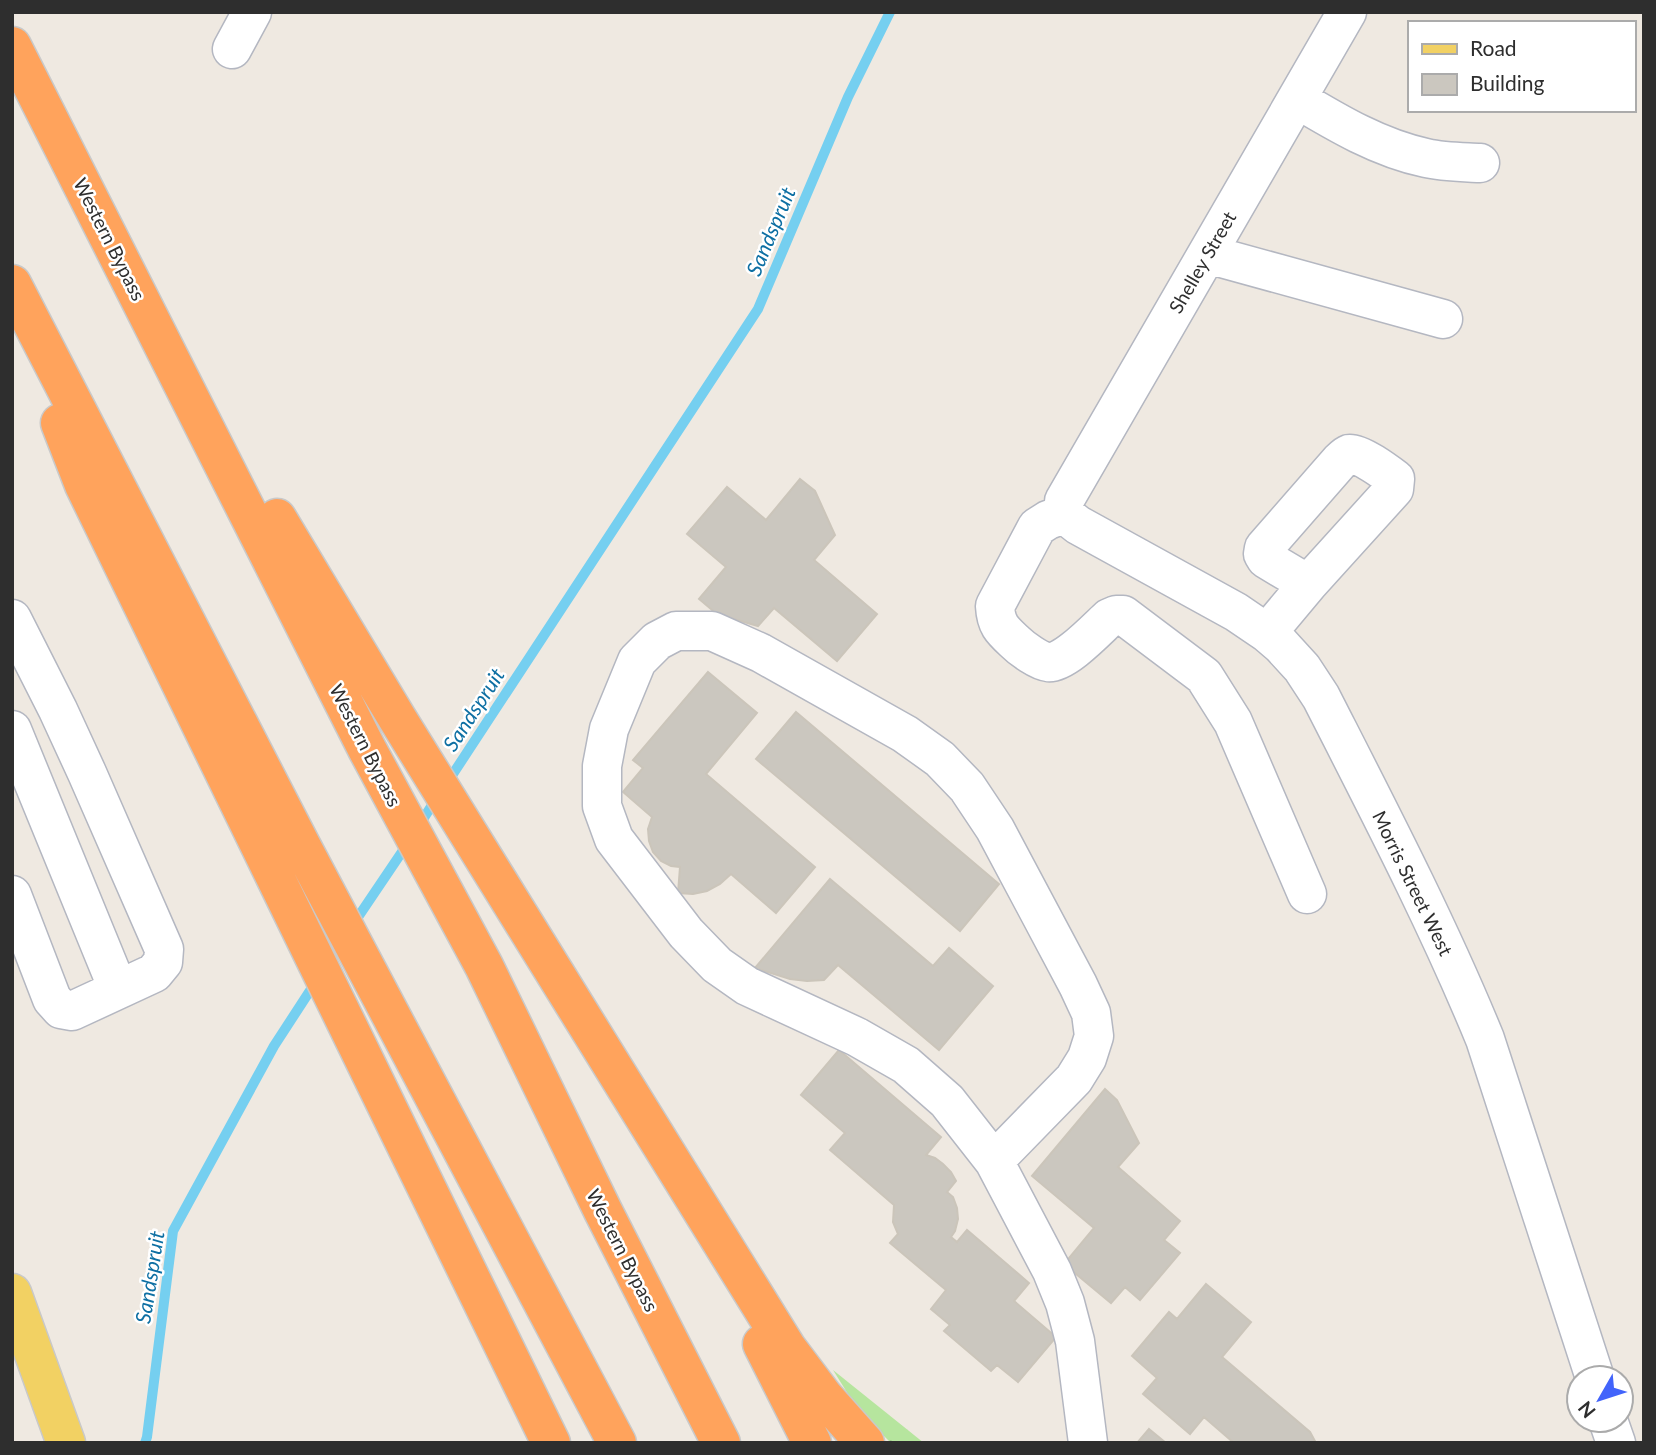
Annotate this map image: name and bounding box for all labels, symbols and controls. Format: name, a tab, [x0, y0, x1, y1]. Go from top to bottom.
legend	[1408, 21, 1635, 112]
text: Road	[1470, 35, 1517, 60]
text: Building	[1470, 70, 1545, 95]
street label: Western Bypass	[69, 174, 151, 304]
water label: Sandspruit	[740, 183, 800, 279]
street label: Shelley Street	[1164, 207, 1240, 317]
water label: Sandspruit	[437, 662, 509, 755]
street label: Western Bypass	[325, 680, 407, 810]
street label: Morris Street West	[1368, 807, 1458, 959]
street label: Western Bypass	[582, 1185, 664, 1315]
water label: Sandspruit	[129, 1228, 169, 1325]
north arrow	[1565, 1364, 1635, 1434]
text: N	[1573, 1397, 1600, 1423]

